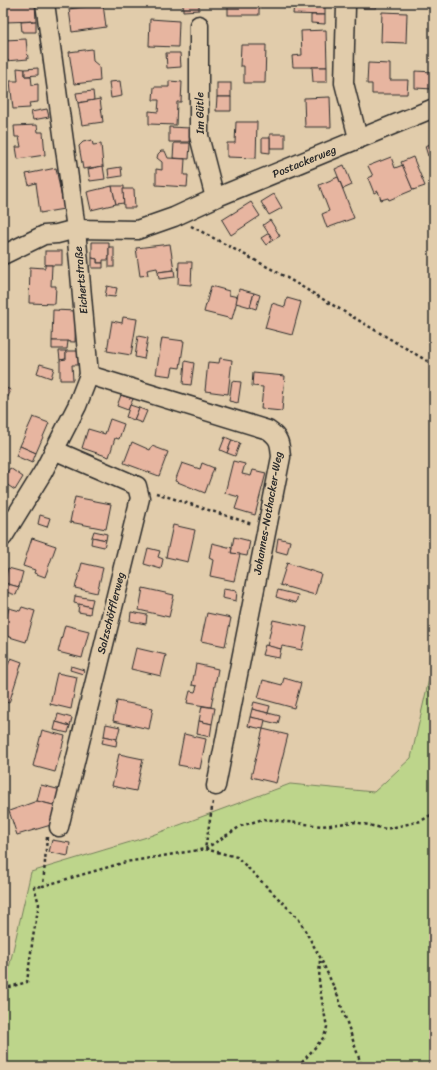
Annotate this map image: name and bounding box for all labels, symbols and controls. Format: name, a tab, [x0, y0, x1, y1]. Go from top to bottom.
street label: Im Gütle	[190, 91, 210, 135]
street label: Postackerweg	[269, 140, 339, 183]
street label: Eichertstraße	[69, 245, 93, 315]
street label: Johannes-Nothacker-Weg	[248, 450, 288, 577]
street label: Salzschöfflerweg	[92, 570, 130, 656]

